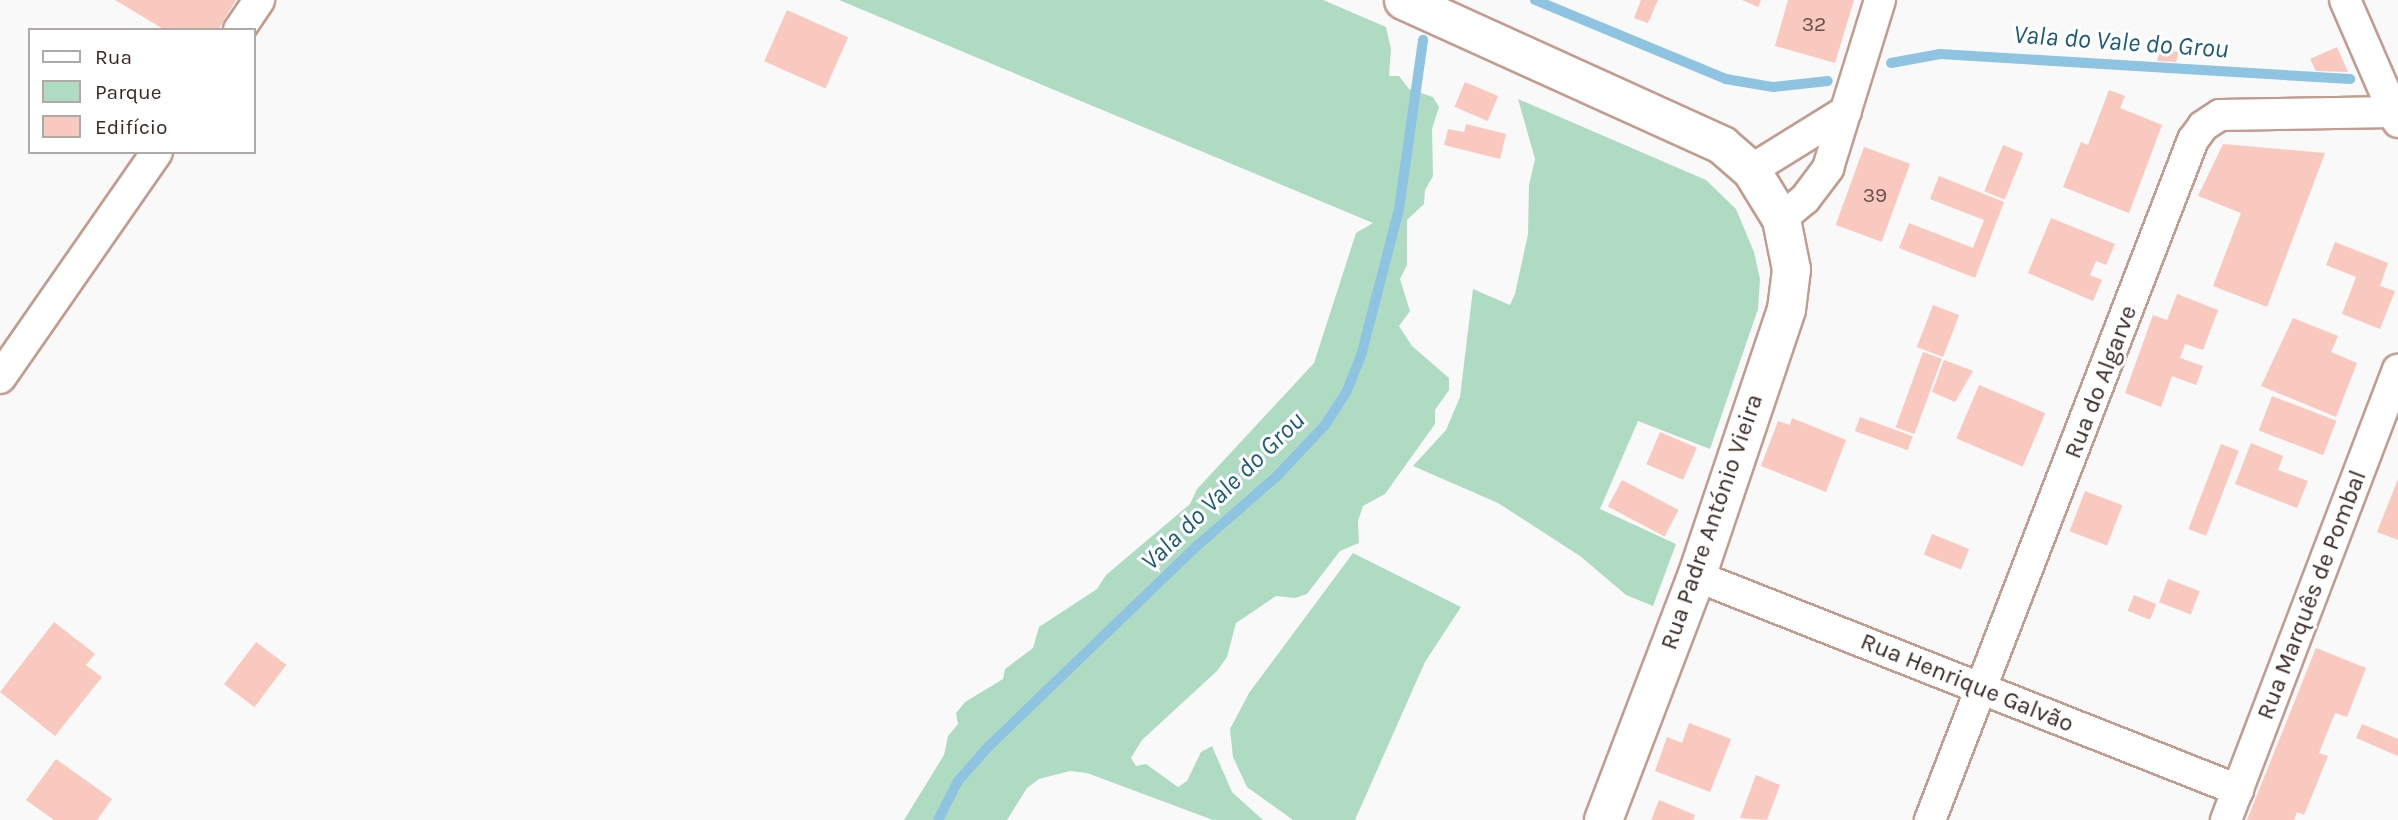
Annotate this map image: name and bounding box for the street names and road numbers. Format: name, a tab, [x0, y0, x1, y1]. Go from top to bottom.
street label: Rua do Algarve	[2059, 301, 2143, 463]
street label: Rua Padre António Vieira	[1655, 390, 1769, 654]
street label: Rua Marquês de Pombal	[2251, 466, 2373, 724]
street label: Rua Henrique Galvão	[1856, 627, 2078, 739]

